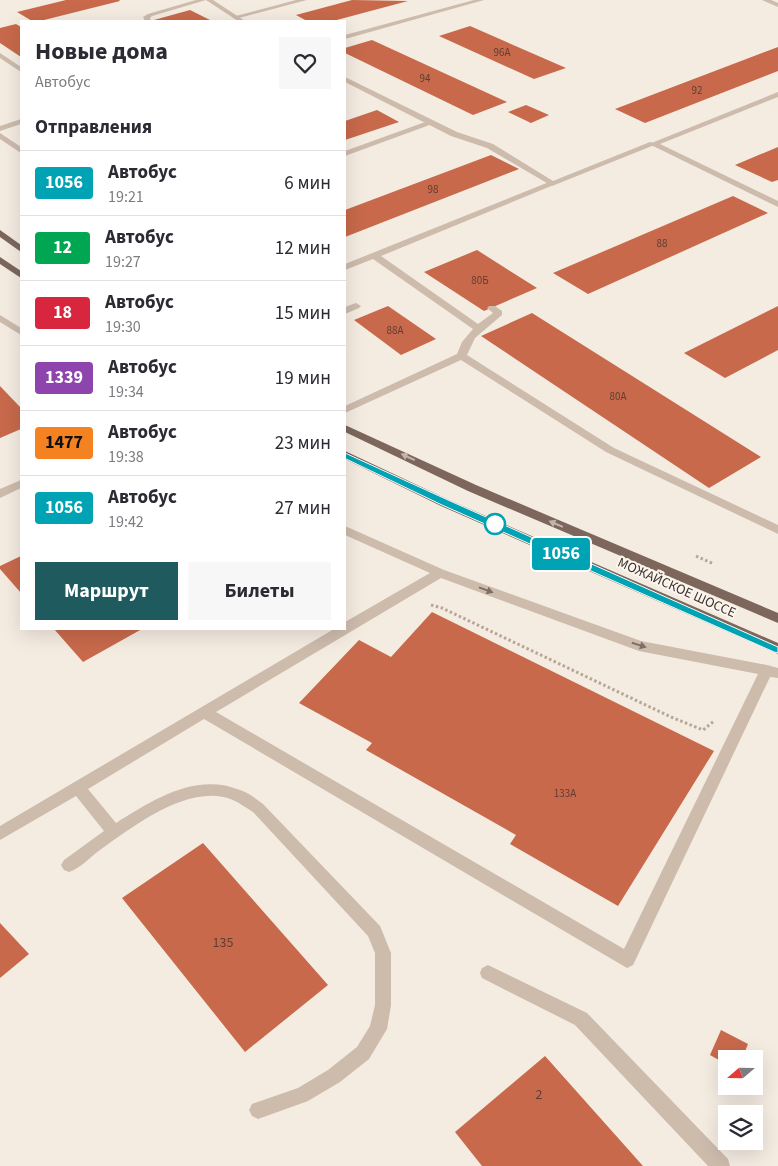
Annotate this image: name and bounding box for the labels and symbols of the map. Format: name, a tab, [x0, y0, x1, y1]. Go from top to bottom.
house number: 96А	[494, 45, 510, 60]
house number: 94	[420, 71, 431, 86]
house number: 92	[692, 83, 702, 98]
house number: 98	[428, 182, 439, 197]
house number: 88	[657, 236, 668, 251]
house number: 80Б	[471, 273, 489, 288]
house number: 88А	[387, 323, 403, 338]
house number: 80А	[610, 389, 626, 404]
one-way arrow	[401, 453, 415, 461]
unlabelled marker	[484, 513, 506, 535]
one-way arrow	[549, 519, 563, 527]
line badge: 1056	[526, 538, 596, 570]
street label: МОЖАЙСКОЕ ШОССЕ	[614, 553, 739, 623]
one-way arrow	[479, 586, 494, 594]
one-way arrow	[631, 641, 646, 649]
house number: 133А	[554, 786, 576, 801]
house number: 135	[213, 933, 233, 953]
north arrow	[718, 1050, 762, 1095]
house number: 2	[536, 1085, 543, 1105]

